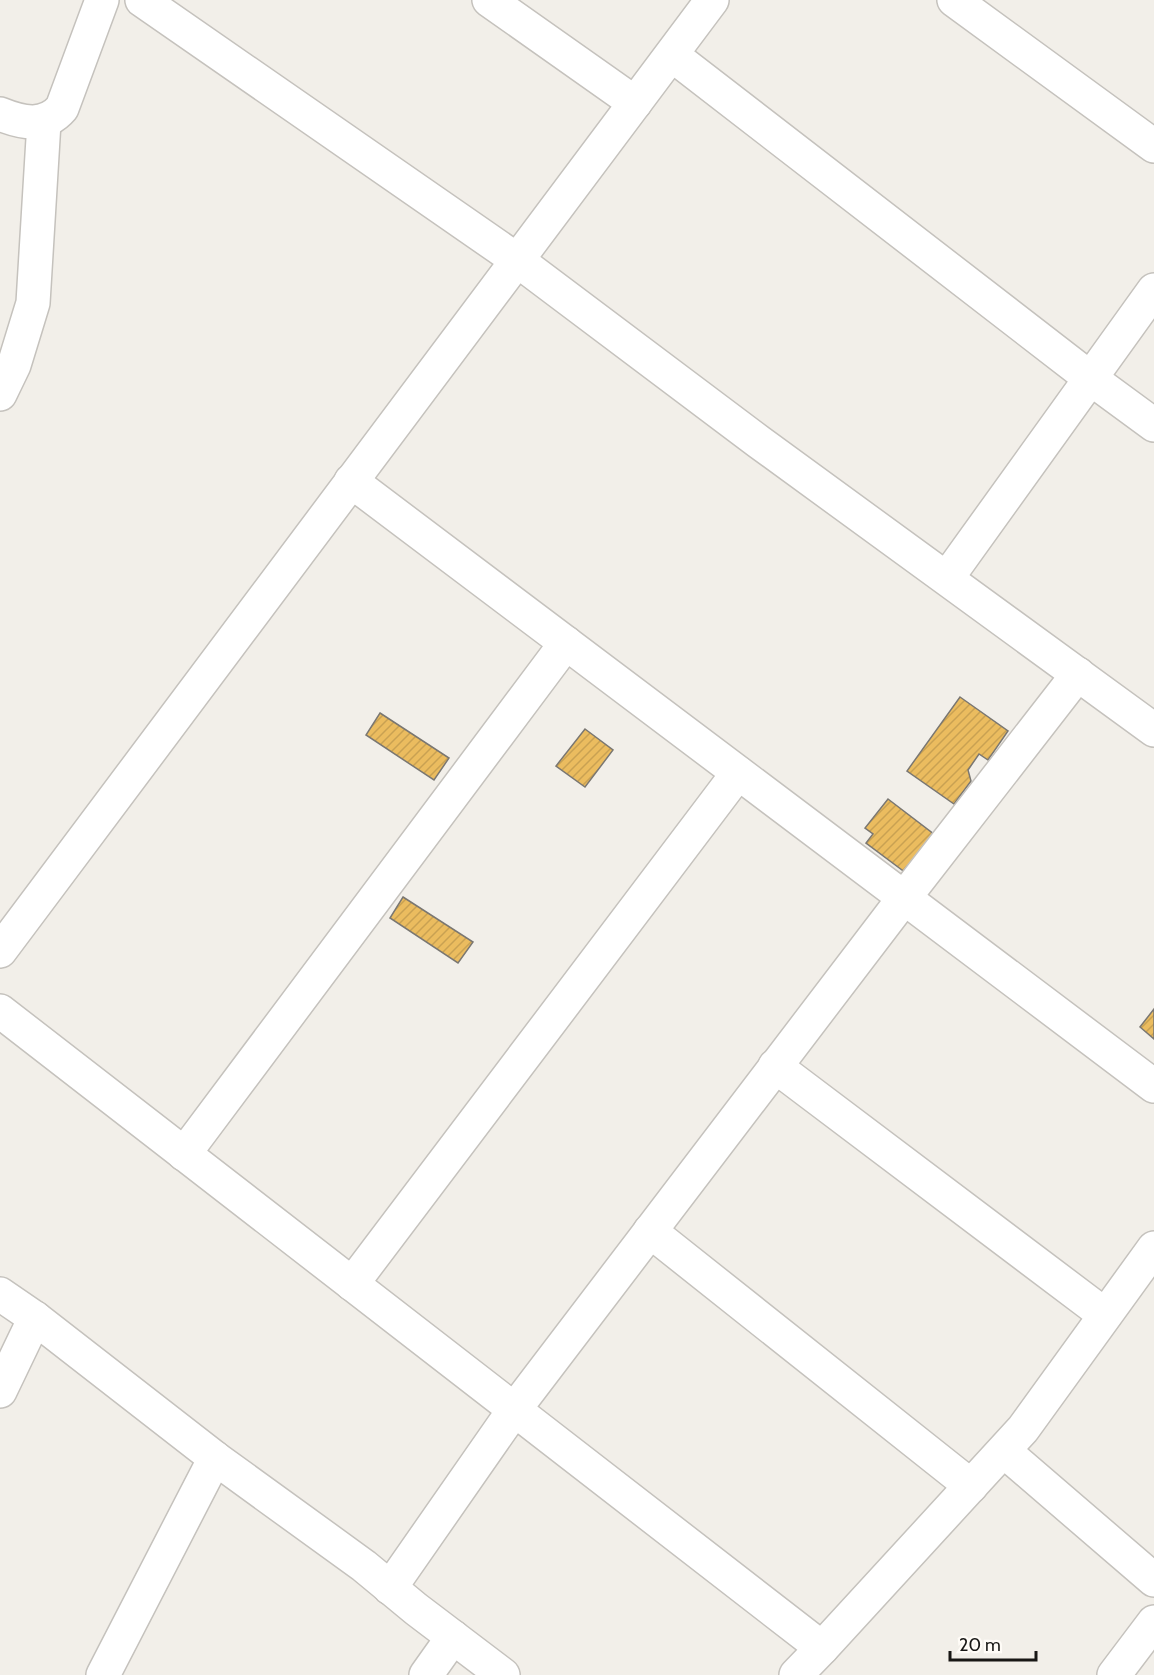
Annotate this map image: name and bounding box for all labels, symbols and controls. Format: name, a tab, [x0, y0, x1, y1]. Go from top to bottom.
scale bar	[950, 1624, 1036, 1662]
text: 20 m	[959, 1634, 1001, 1656]

